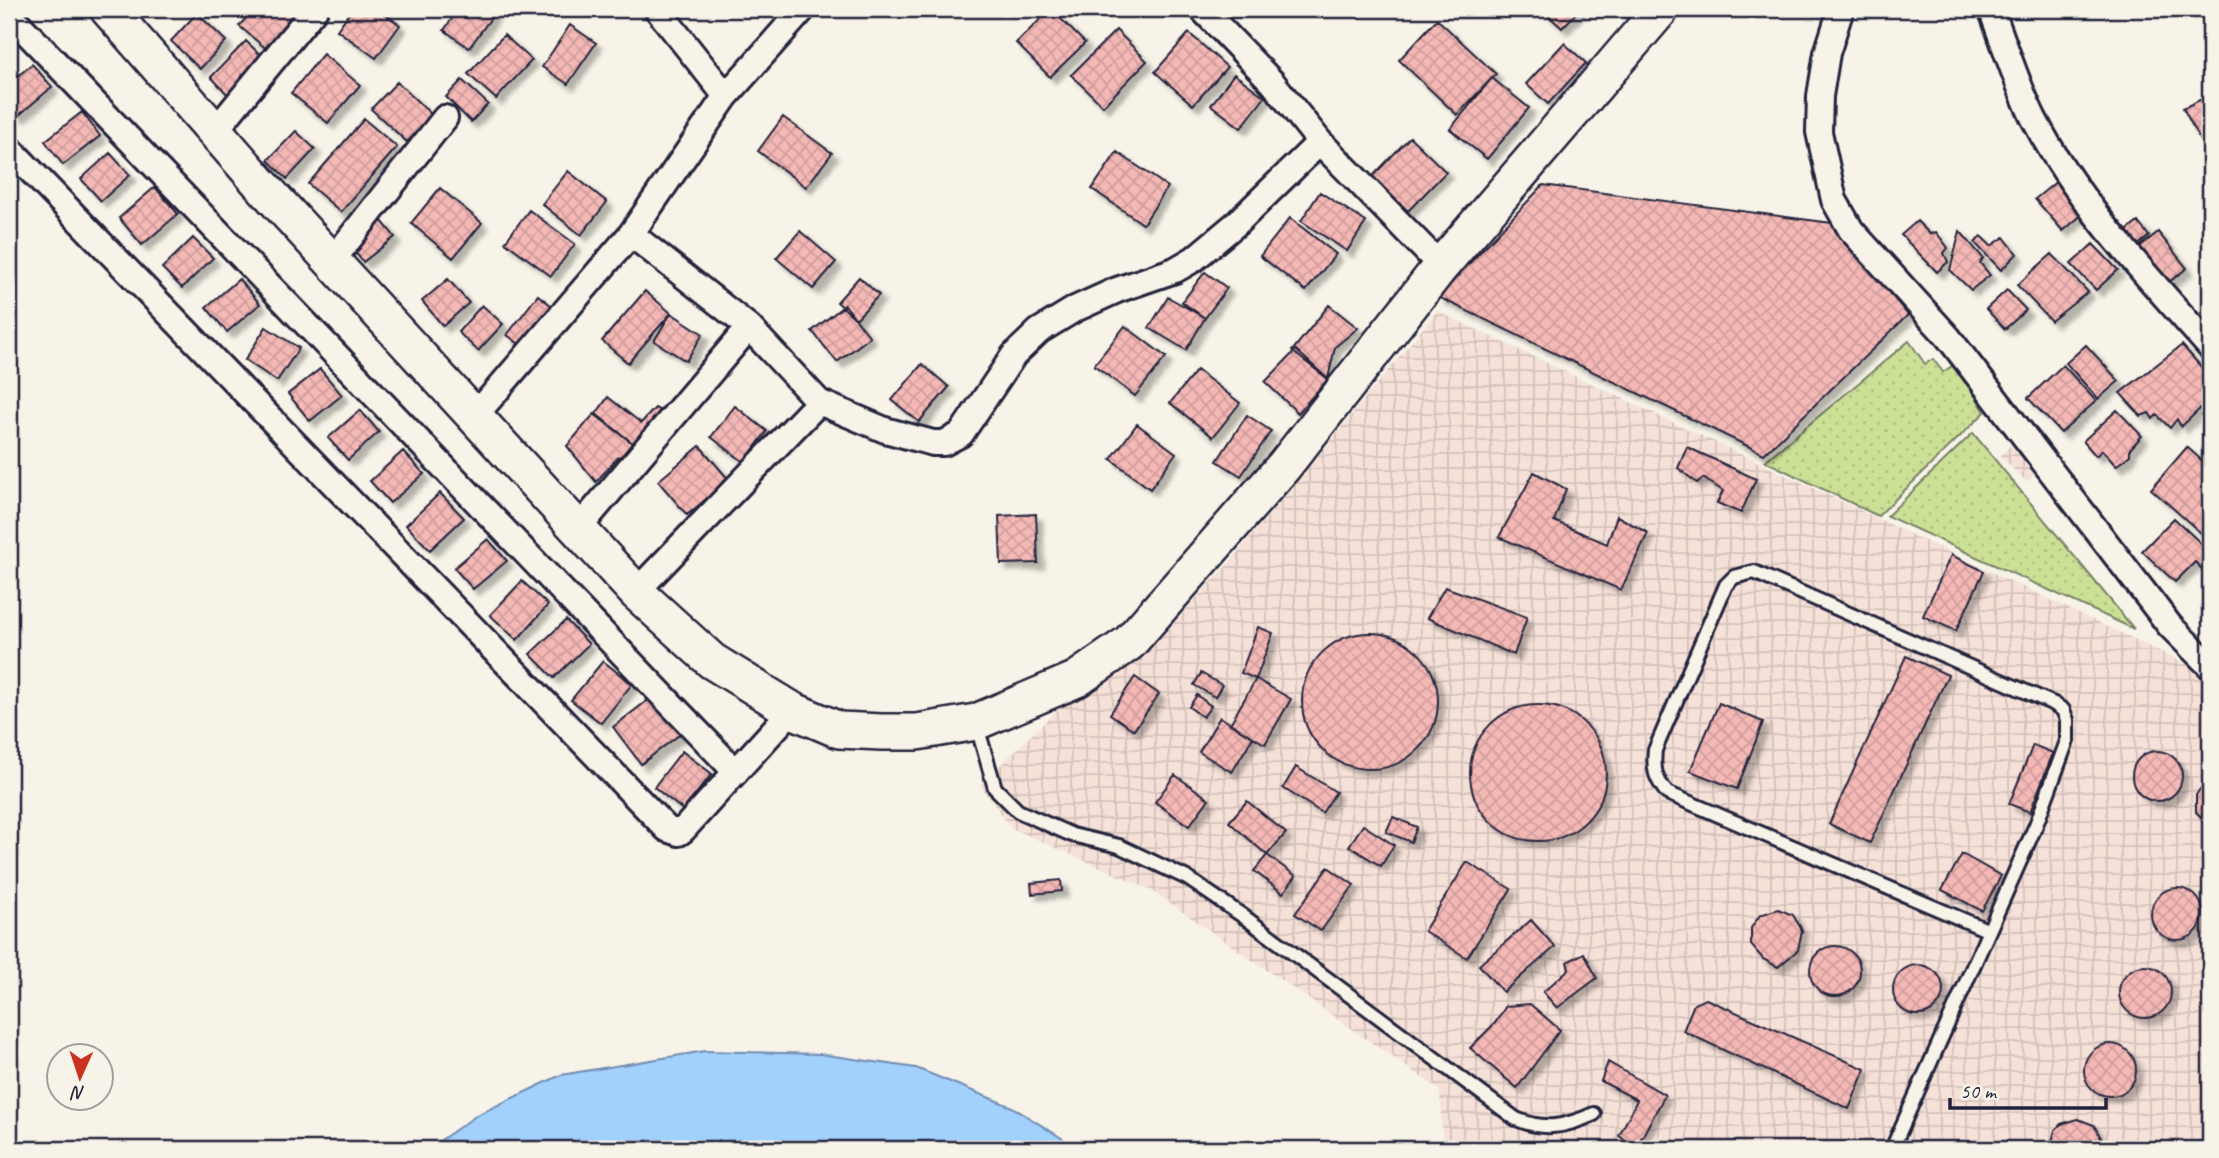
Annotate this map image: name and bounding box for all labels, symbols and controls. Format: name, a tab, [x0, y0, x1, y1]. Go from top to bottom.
north arrow	[46, 1042, 116, 1112]
scale bar	[1950, 1067, 2105, 1111]
text: 50 m	[1960, 1078, 1998, 1104]
text: N	[69, 1081, 86, 1105]

